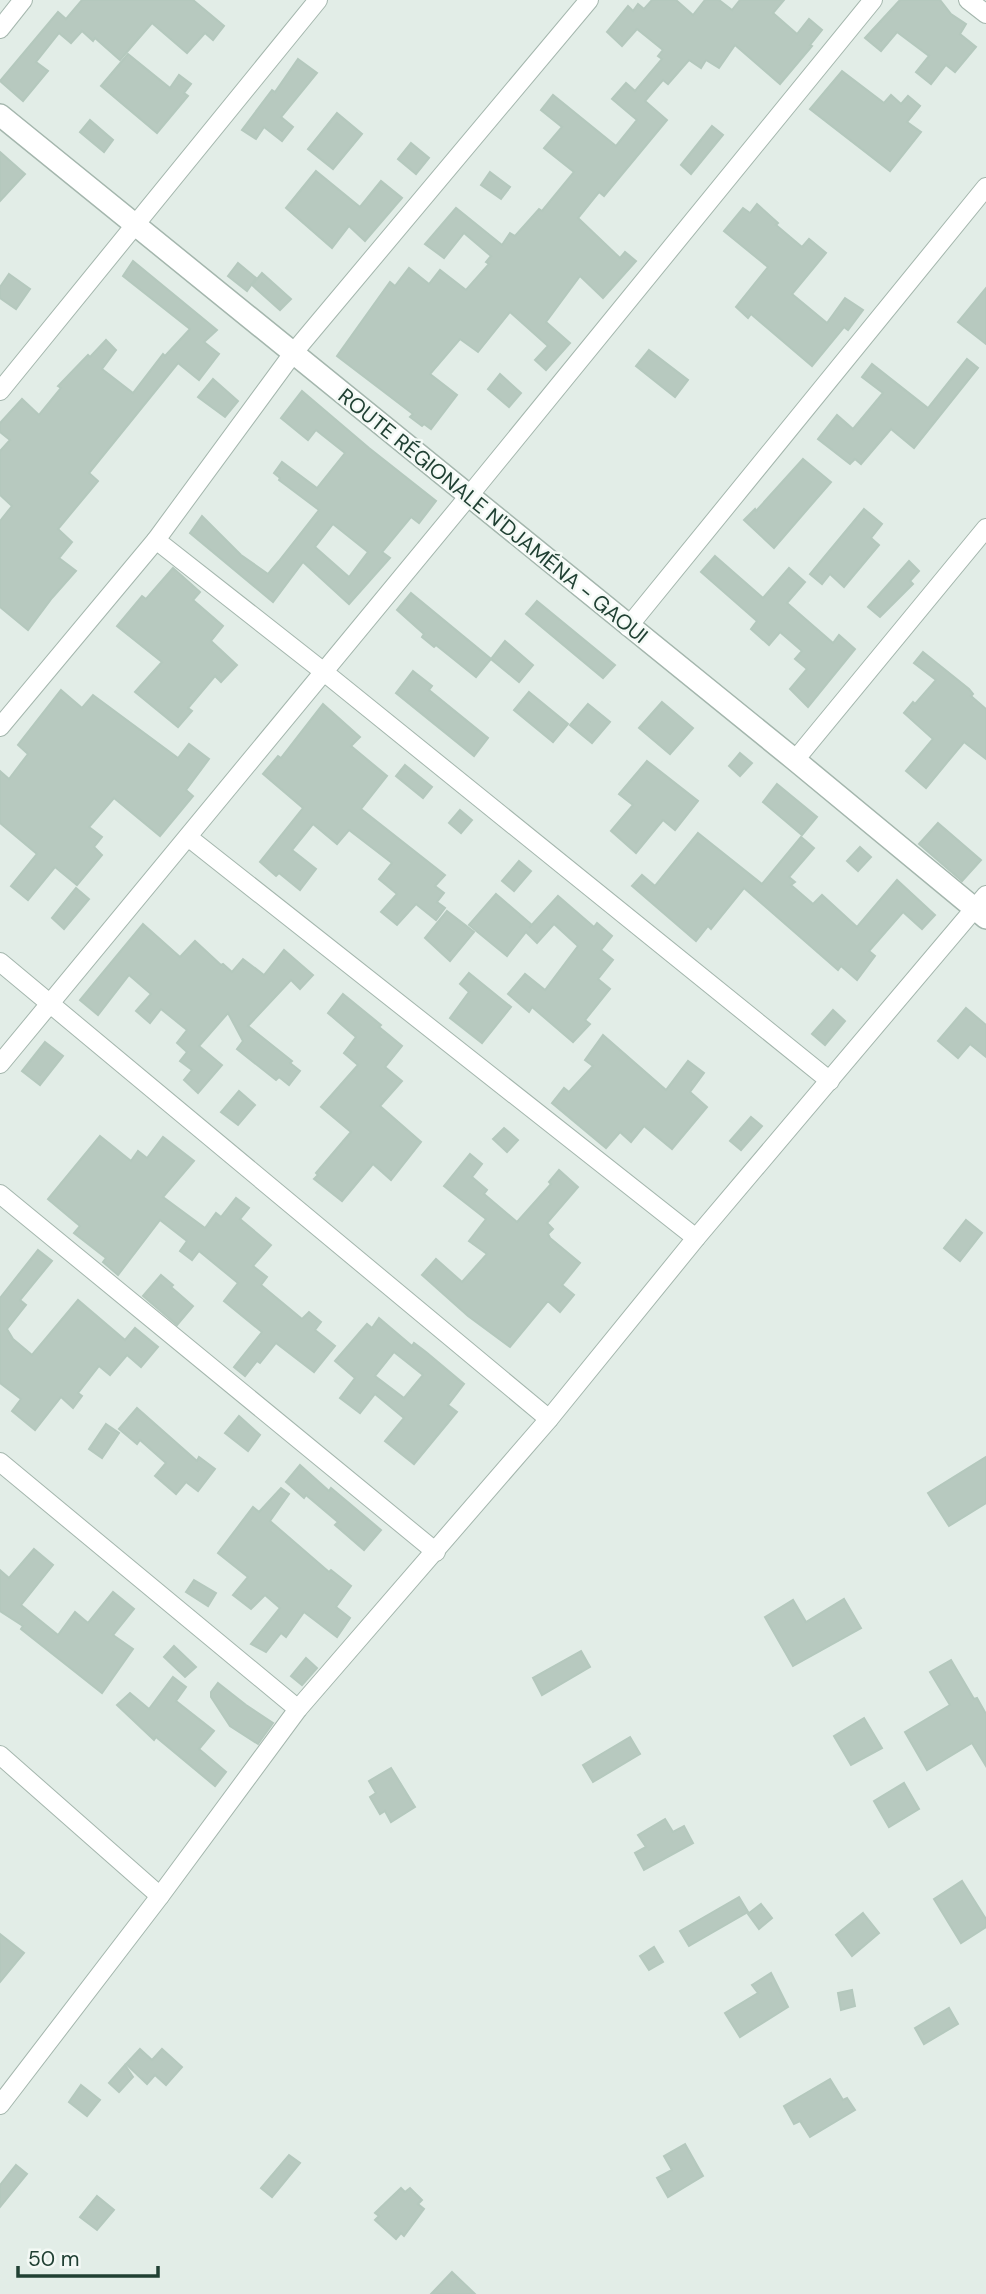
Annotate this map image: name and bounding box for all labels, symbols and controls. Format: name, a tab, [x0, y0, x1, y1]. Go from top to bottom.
street label: ROUTE RÉGIONALE N'DJAMÉNA - GAOUI	[332, 382, 654, 650]
scale bar	[18, 2234, 158, 2278]
text: 50 m	[28, 2245, 79, 2273]

